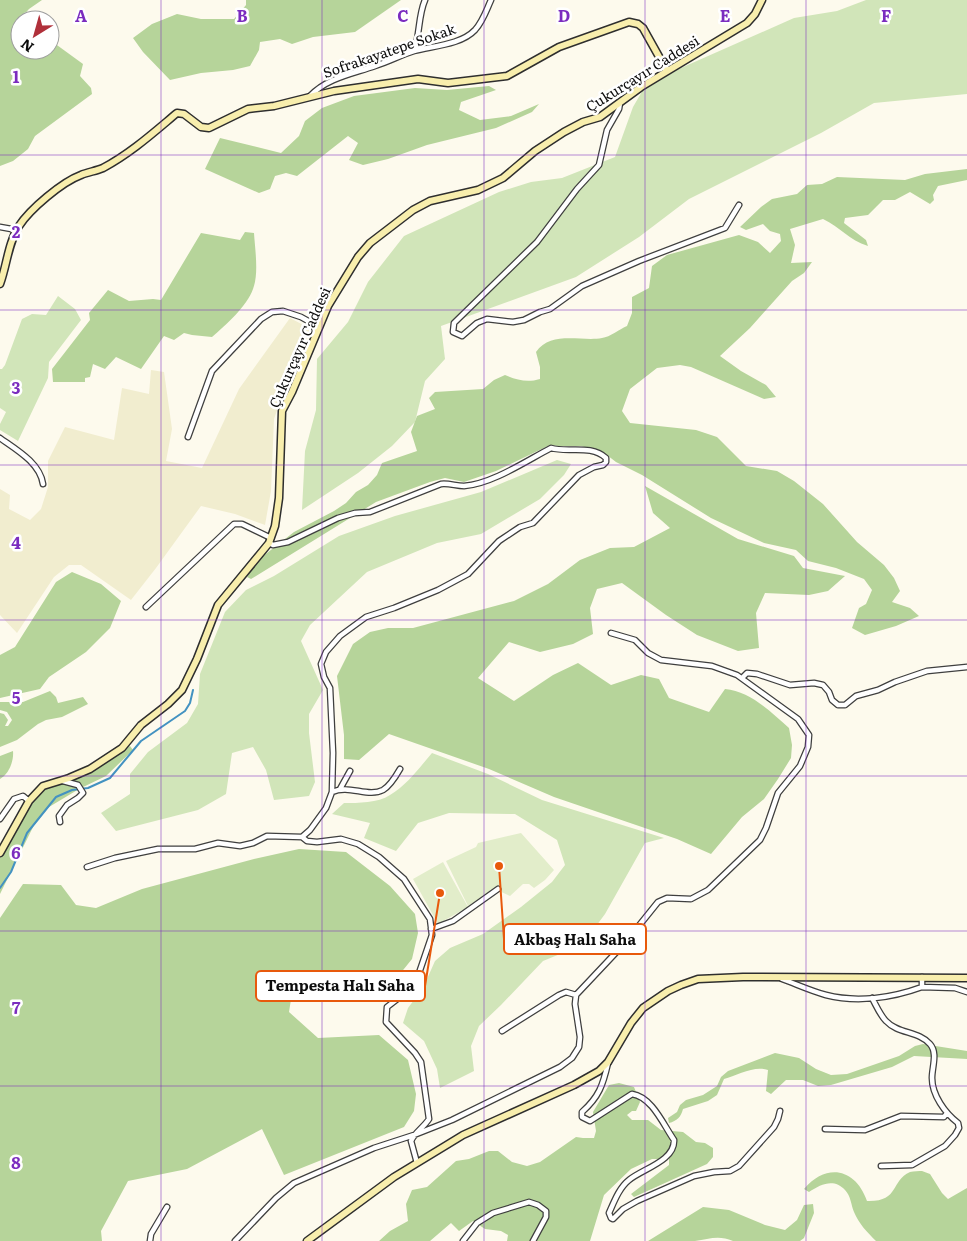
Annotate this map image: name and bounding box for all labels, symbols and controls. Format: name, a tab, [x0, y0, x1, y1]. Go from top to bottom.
text: A	[75, 3, 87, 27]
text: B	[236, 3, 248, 27]
text: C	[397, 3, 409, 27]
text: D	[558, 3, 570, 27]
text: E	[720, 3, 731, 27]
text: F	[881, 3, 891, 27]
north arrow	[10, 10, 60, 60]
street label: Sofrakayatepe Sokak	[320, 18, 458, 82]
street label: Çukurçayır Caddesi	[582, 30, 703, 116]
text: N	[16, 35, 37, 58]
text: 1	[13, 64, 20, 88]
text: 2	[12, 219, 21, 243]
street label: Çukurçayır Caddesi	[263, 283, 335, 411]
text: 3	[12, 375, 21, 399]
text: 4	[11, 530, 21, 554]
text: 5	[12, 685, 21, 709]
text: 6	[11, 840, 21, 864]
callout: Akbaş Halı Saha	[504, 924, 646, 954]
text: Akbaş Halı Saha	[514, 927, 636, 950]
callout: Tempesta Halı Saha	[256, 971, 425, 1001]
text: Tempesta Halı Saha	[265, 973, 415, 996]
text: 7	[12, 995, 21, 1019]
text: 8	[11, 1150, 21, 1174]

